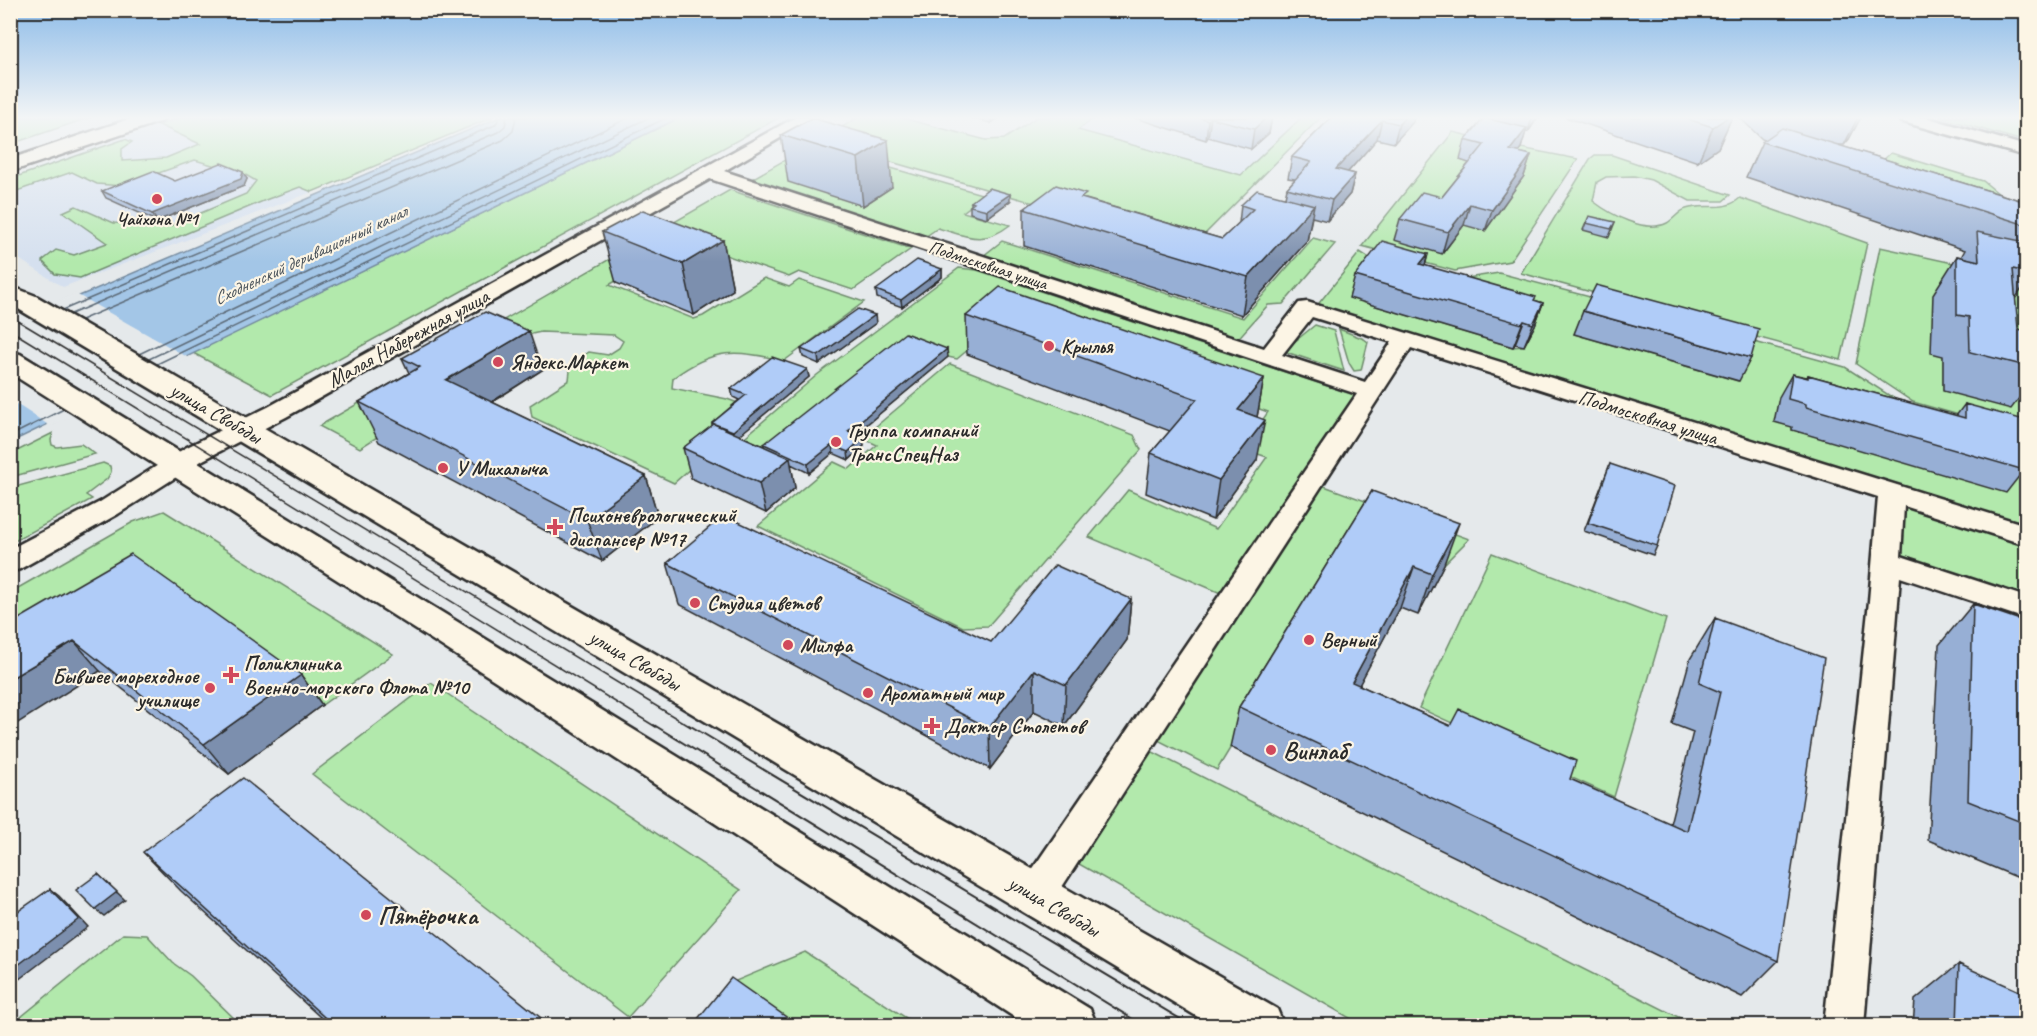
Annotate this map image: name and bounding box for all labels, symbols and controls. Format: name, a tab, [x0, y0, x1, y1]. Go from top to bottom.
marker: Чайхона №1	[150, 192, 164, 206]
water label: Сходненский деривационный канал	[210, 199, 413, 309]
place label: Чайхона №1	[116, 208, 200, 230]
street label: Подмосковная улица	[926, 235, 1052, 295]
street label: Малая Набережная улица	[323, 282, 495, 393]
place label: Крылья	[1061, 333, 1114, 359]
marker: Крылья	[1042, 339, 1056, 353]
place label: Яндекс.Маркет	[510, 349, 629, 375]
marker: Яндекс.Маркет	[491, 355, 505, 369]
street label: улица Свободы	[164, 375, 268, 450]
street label: Подмосковная улица	[1575, 384, 1722, 451]
place label: Группа компаний ТрансСпецНаз	[848, 417, 980, 467]
marker: Группа компаний ТрансСпецНаз	[829, 435, 843, 449]
place label: У Михалыча	[455, 455, 548, 481]
marker: У Михалыча	[436, 461, 450, 475]
place label: Психоневрологический диспансер №17	[568, 502, 738, 552]
marker: Психоневрологический диспансер №17	[546, 518, 564, 536]
place label: Студия цветов	[707, 590, 823, 616]
marker: Студия цветов	[688, 596, 702, 610]
street label: улица Свободы	[583, 622, 687, 697]
place label: Верный	[1321, 627, 1379, 653]
place label: Милфа	[800, 632, 854, 658]
marker: Верный	[1302, 633, 1316, 647]
marker: Милфа	[781, 638, 795, 652]
place label: Поликлиника Военно-морского Флота №10	[244, 650, 471, 700]
place label: Бывшее мореходное училище	[52, 663, 200, 713]
marker: Поликлиника Военно-морского Флота №10	[222, 666, 240, 684]
place label: Ароматный мир	[880, 680, 1005, 706]
marker: Бывшее мореходное училище	[203, 681, 217, 695]
marker: Ароматный мир	[861, 686, 875, 700]
place label: Доктор Столетов	[944, 713, 1088, 739]
marker: Доктор Столетов	[925, 719, 939, 733]
place label: Винлаб	[1283, 734, 1352, 767]
marker: Винлаб	[1264, 743, 1278, 757]
street label: улица Свободы	[1002, 868, 1106, 943]
place label: Пятёрочка	[378, 899, 479, 932]
marker: Пятёрочка	[359, 908, 373, 922]

